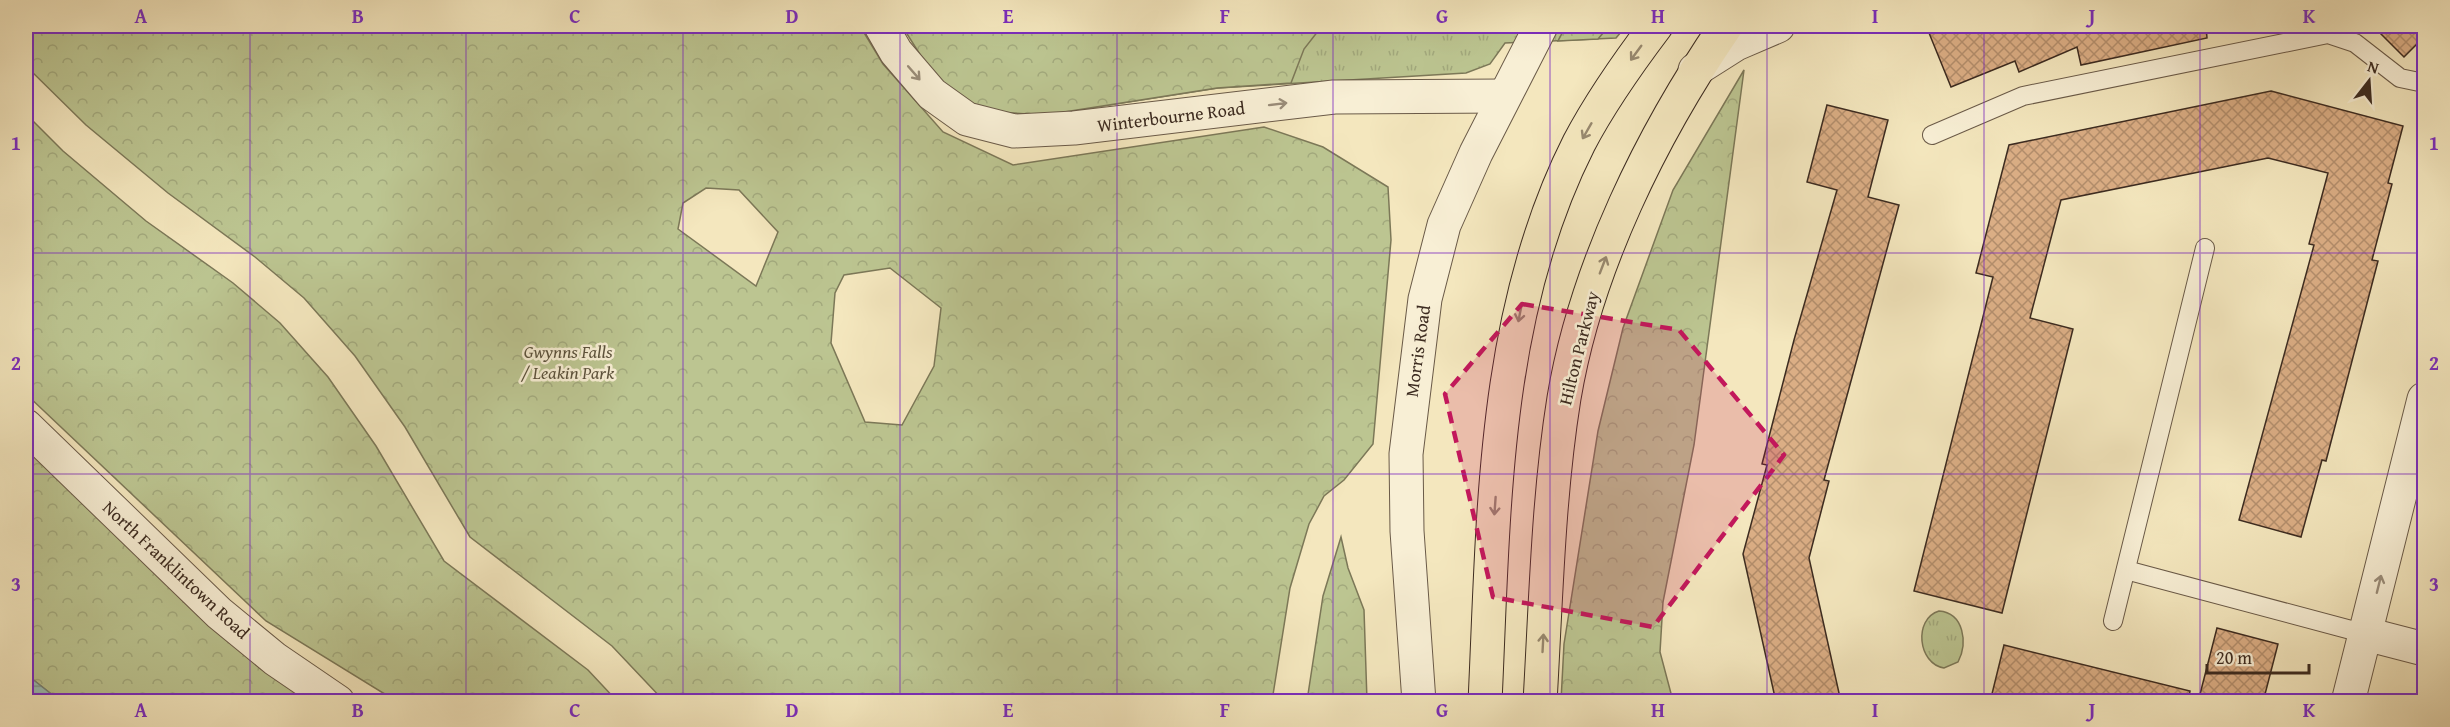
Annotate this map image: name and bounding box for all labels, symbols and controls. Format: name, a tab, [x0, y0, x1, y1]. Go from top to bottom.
text: A	[135, 1, 148, 30]
text: B	[352, 1, 364, 30]
text: C	[569, 1, 581, 30]
text: D	[785, 1, 799, 30]
text: E	[1003, 1, 1014, 30]
text: F	[1220, 1, 1230, 30]
text: G	[1436, 1, 1448, 30]
text: H	[1651, 1, 1665, 30]
text: I	[1872, 1, 1878, 30]
text: J	[2086, 1, 2096, 30]
text: K	[2303, 1, 2316, 30]
one-way arrow	[1630, 44, 1642, 60]
north arrow	[2339, 51, 2399, 111]
text: N	[2365, 54, 2382, 80]
one-way arrow	[907, 65, 921, 80]
street label: Winterbourne Road	[1096, 94, 1247, 139]
one-way arrow	[1267, 98, 1287, 109]
one-way arrow	[1580, 122, 1592, 139]
text: 1	[11, 128, 21, 157]
text: 1	[2429, 128, 2439, 157]
one-way arrow	[1598, 256, 1609, 275]
street label: Hilton Parkway	[1551, 288, 1606, 408]
street label: Morris Road	[1398, 303, 1437, 399]
one-way arrow	[1514, 303, 1525, 323]
park label: Gwynns Falls / Leakin Park	[521, 338, 615, 386]
text: 2	[11, 348, 21, 377]
text: 2	[2429, 348, 2439, 377]
street label: North Franklintown Road	[97, 494, 256, 645]
one-way arrow	[1489, 496, 1500, 516]
text: 3	[11, 569, 21, 598]
text: 3	[2429, 569, 2439, 598]
one-way arrow	[2373, 575, 2385, 594]
one-way arrow	[1538, 634, 1549, 654]
scale bar	[2207, 637, 2309, 675]
text: 20 m	[2216, 644, 2252, 671]
text: A	[135, 695, 148, 724]
text: B	[352, 695, 364, 724]
text: C	[569, 695, 581, 724]
text: D	[785, 695, 799, 724]
text: E	[1003, 695, 1014, 724]
text: F	[1220, 695, 1230, 724]
text: G	[1436, 695, 1448, 724]
text: H	[1651, 695, 1665, 724]
text: I	[1872, 695, 1878, 724]
text: J	[2086, 695, 2096, 724]
text: K	[2303, 695, 2316, 724]

